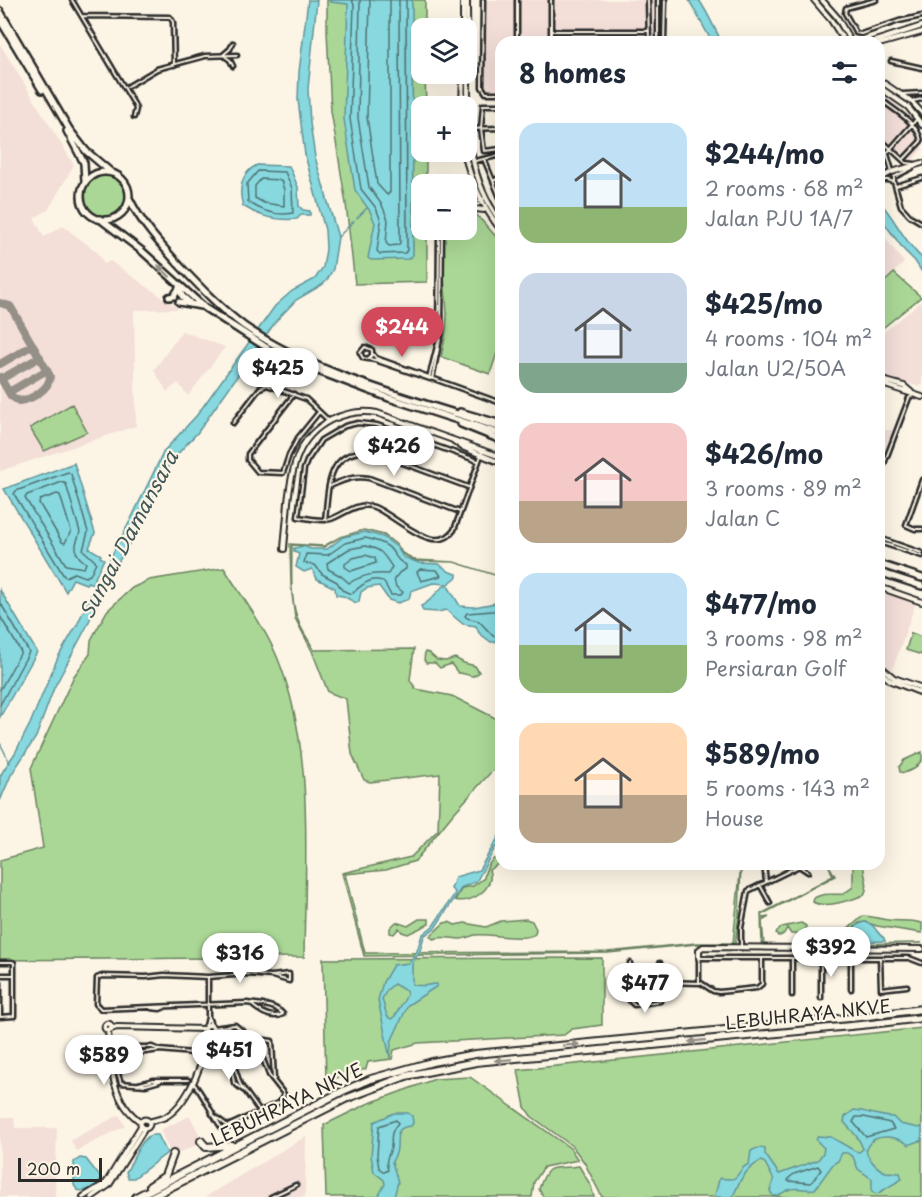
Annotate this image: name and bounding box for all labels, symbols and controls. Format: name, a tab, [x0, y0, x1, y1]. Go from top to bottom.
map controls	[411, 18, 477, 240]
button: layers	[411, 18, 477, 84]
text: 8 homes	[519, 53, 626, 92]
icon: filters	[828, 56, 861, 89]
button: +	[411, 96, 477, 162]
text: $244/mo	[705, 134, 824, 173]
icon: home	[567, 147, 639, 219]
text: 2 rooms · 68 m²	[705, 173, 864, 203]
button: −	[411, 174, 477, 240]
text: Jalan PJU 1A/7	[705, 203, 853, 233]
one-way arrow	[157, 265, 171, 279]
text: $425/mo	[705, 284, 823, 323]
icon: home	[567, 297, 639, 369]
pin: $244	[366, 307, 438, 358]
text: $244	[375, 311, 429, 341]
text: 4 rooms · 104 m²	[705, 323, 872, 353]
pin: $425	[242, 348, 314, 399]
text: $425	[252, 352, 304, 382]
text: Jalan U2/50A	[705, 353, 846, 383]
pin: $426	[358, 426, 430, 477]
text: $426	[368, 430, 420, 460]
text: $426/mo	[705, 434, 823, 473]
water label: Sungai Damansara	[71, 444, 186, 624]
icon: home	[567, 447, 639, 519]
text: 3 rooms · 89 m²	[705, 473, 862, 503]
text: Jalan C	[705, 503, 781, 533]
text: $477/mo	[705, 584, 817, 623]
icon: home	[567, 597, 639, 669]
text: 3 rooms · 98 m²	[705, 623, 863, 653]
text: Persiaran Golf	[705, 653, 846, 683]
text: $589/mo	[705, 734, 819, 773]
icon: home	[567, 747, 639, 819]
text: 5 rooms · 143 m²	[705, 773, 870, 803]
text: House	[705, 803, 764, 833]
pin: $392	[795, 927, 867, 978]
text: $392	[805, 931, 857, 961]
pin: $316	[204, 933, 276, 984]
text: $316	[216, 937, 264, 967]
pin: $477	[609, 963, 681, 1014]
text: $477	[621, 967, 669, 997]
street label: LEBUHRAYA NKVE	[724, 991, 892, 1036]
pin: $451	[193, 1030, 265, 1081]
text: $451	[206, 1034, 252, 1064]
pin: $589	[68, 1035, 140, 1086]
one-way arrow	[687, 1036, 706, 1046]
text: $589	[79, 1039, 129, 1069]
one-way arrow	[562, 1040, 581, 1050]
street label: LEBUHRAYA NKVE	[206, 1055, 367, 1152]
one-way arrow	[493, 1055, 512, 1065]
scale bar	[18, 1155, 102, 1182]
text: 200 m	[27, 1156, 80, 1180]

